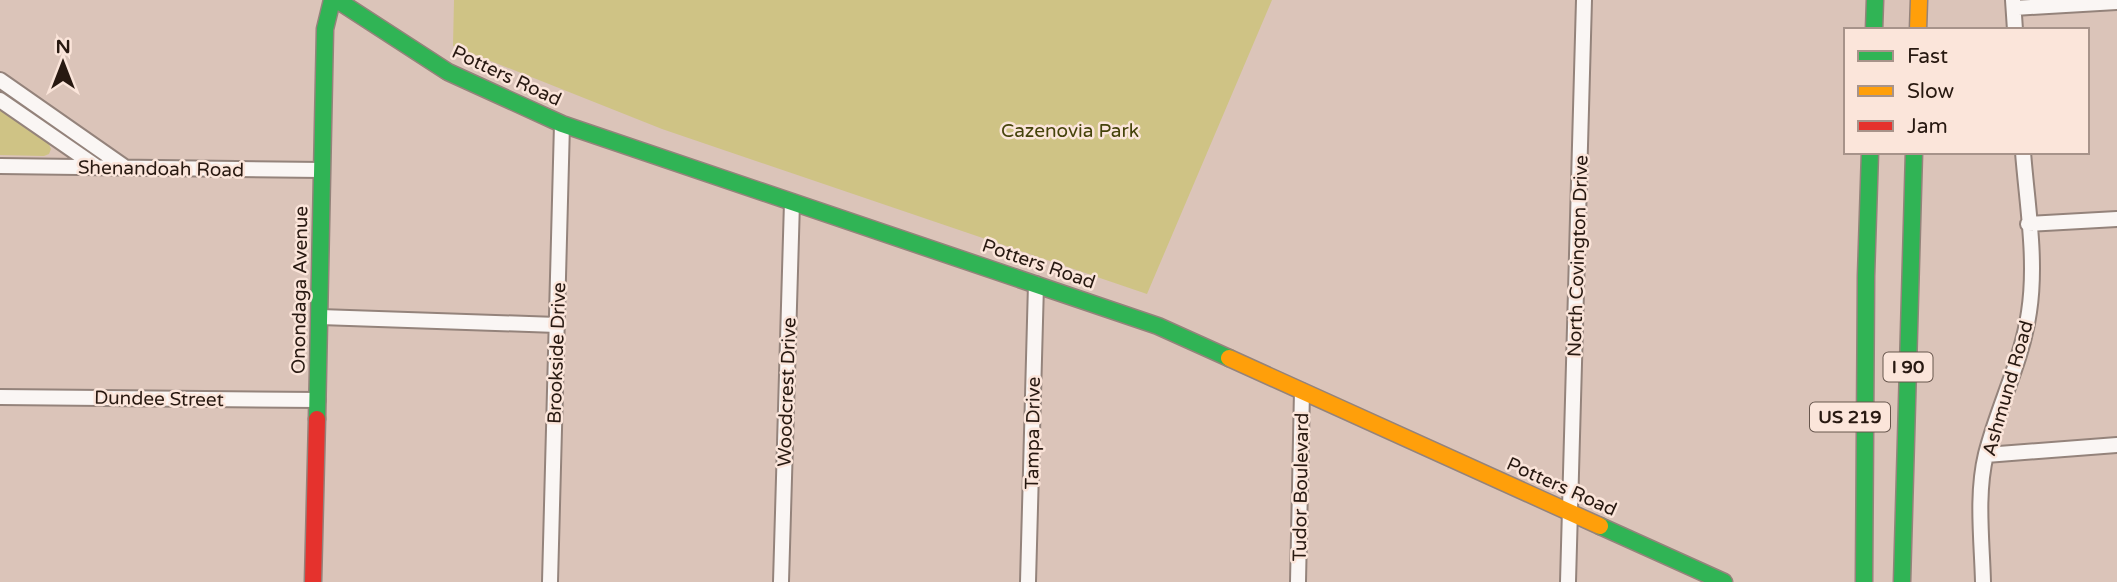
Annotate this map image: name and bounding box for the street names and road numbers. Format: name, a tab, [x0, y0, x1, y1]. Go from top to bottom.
street label: Potters Road	[448, 41, 565, 111]
street label: North Covington Drive	[1563, 155, 1593, 357]
street label: Shenandoah Road	[78, 157, 244, 181]
street label: Onondaga Avenue	[288, 206, 312, 374]
street label: Potters Road	[979, 234, 1098, 294]
street label: Brookside Drive	[544, 282, 570, 424]
street label: Woodcrest Drive	[773, 317, 801, 467]
street label: Ashmund Road	[1978, 318, 2038, 459]
road number: I 90	[1884, 352, 1932, 382]
street label: Tampa Drive	[1021, 377, 1045, 489]
street label: Dundee Street	[94, 387, 224, 411]
road number: US 219	[1810, 402, 1890, 432]
street label: Tudor Boulevard	[1289, 412, 1313, 562]
street label: Potters Road	[1503, 453, 1620, 521]

